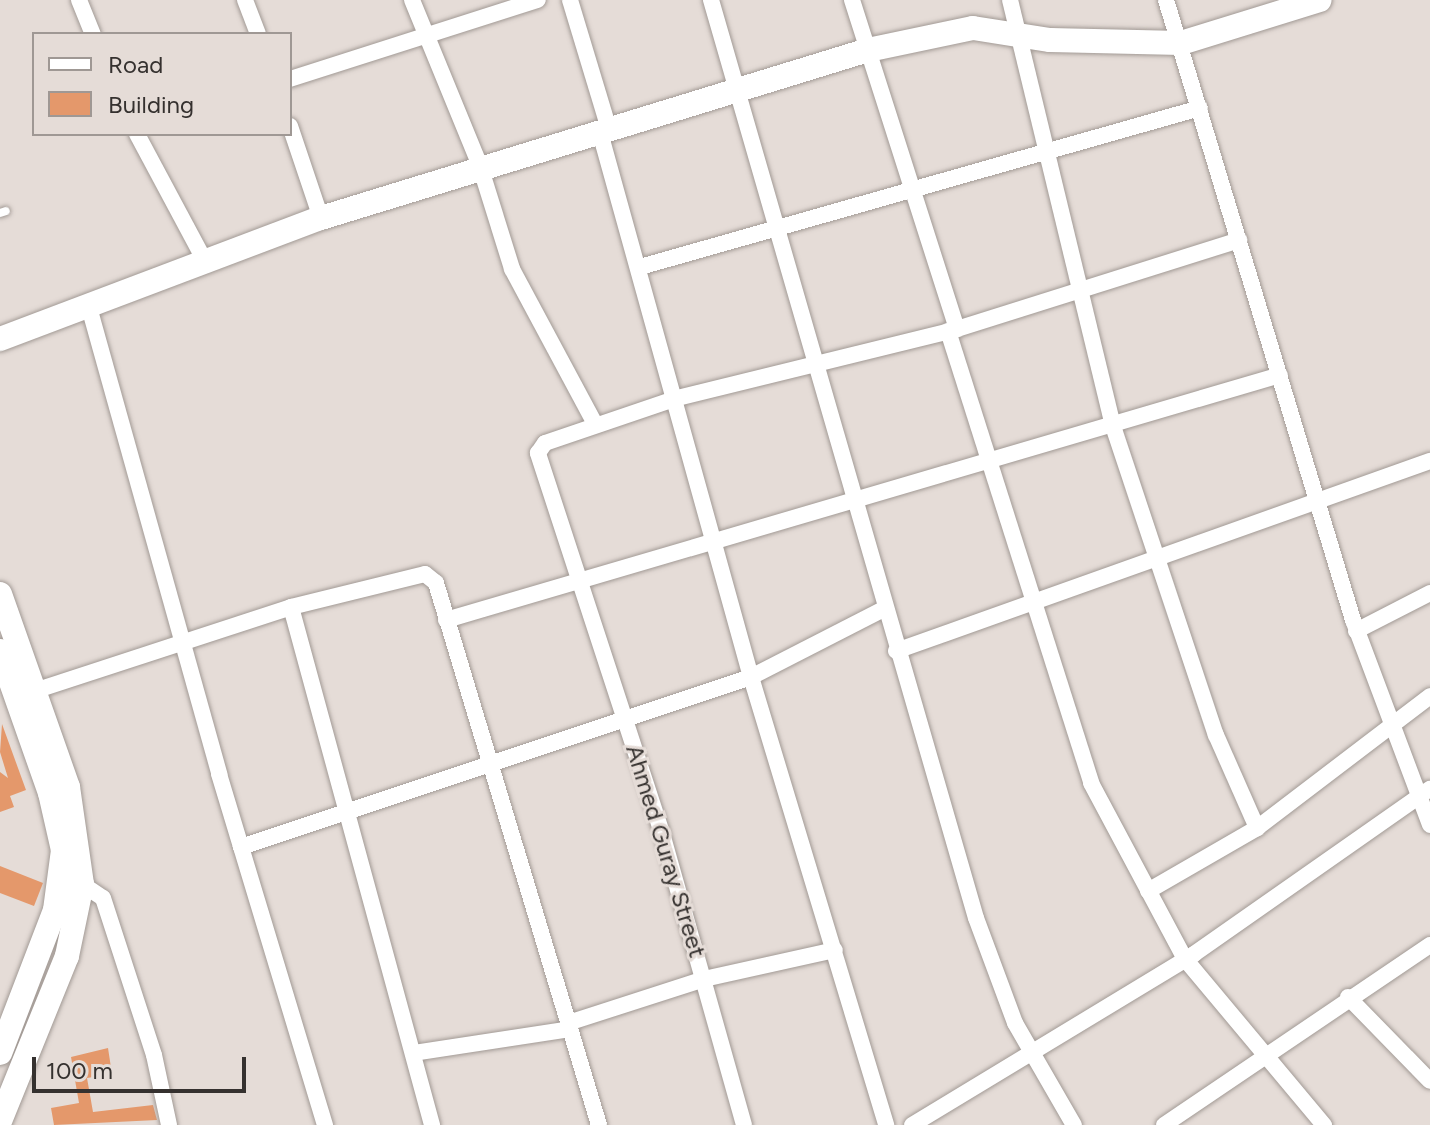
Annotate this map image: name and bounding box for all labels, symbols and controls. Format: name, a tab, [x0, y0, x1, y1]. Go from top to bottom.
legend	[32, 32, 292, 136]
text: Road	[108, 50, 163, 79]
text: Building	[108, 90, 194, 119]
street label: Ahmed Guray Street	[620, 741, 712, 961]
scale bar	[36, 1041, 250, 1091]
text: 100 m	[46, 1056, 113, 1085]

